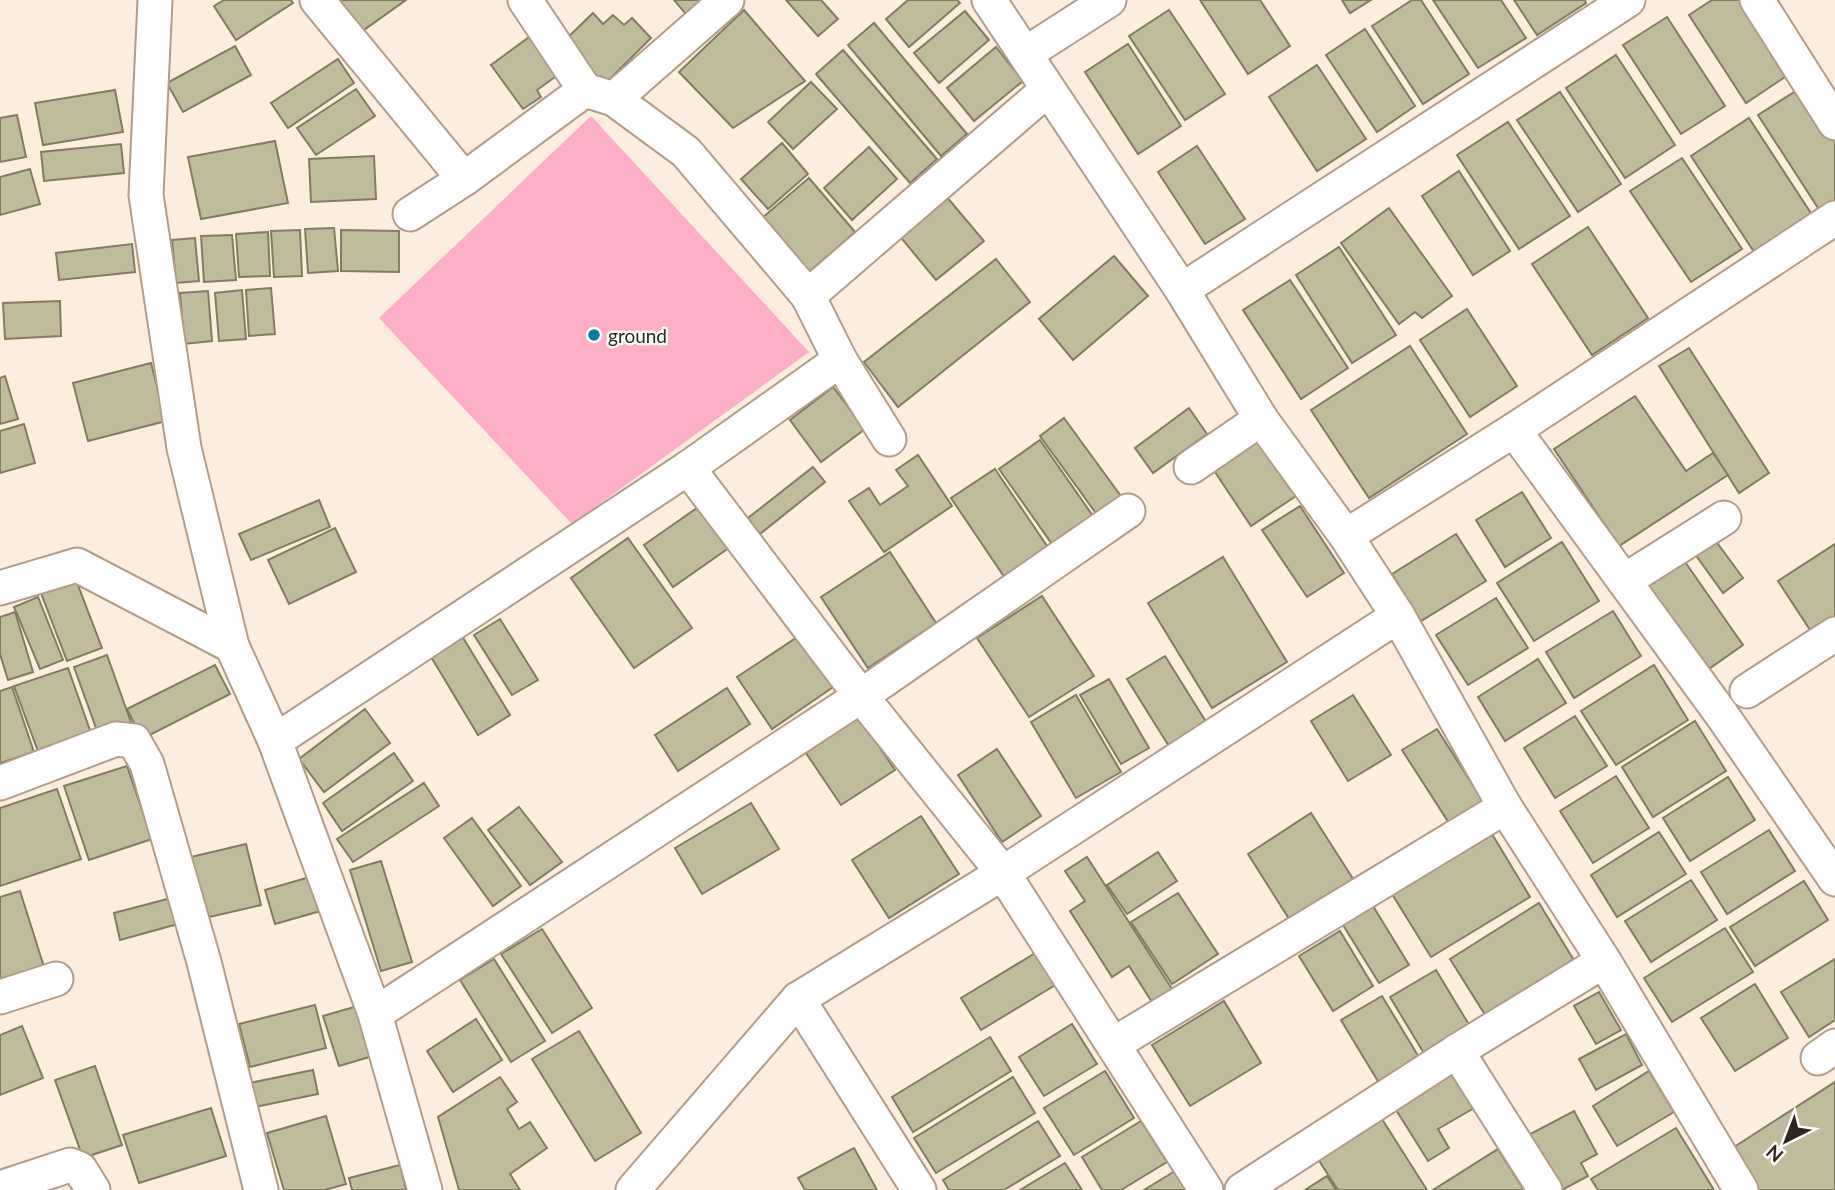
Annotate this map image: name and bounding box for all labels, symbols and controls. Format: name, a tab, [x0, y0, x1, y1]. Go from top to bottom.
place label: ground	[608, 324, 667, 347]
marker: ground	[586, 327, 602, 343]
north arrow	[1751, 1106, 1821, 1176]
text: N	[1761, 1141, 1787, 1167]

